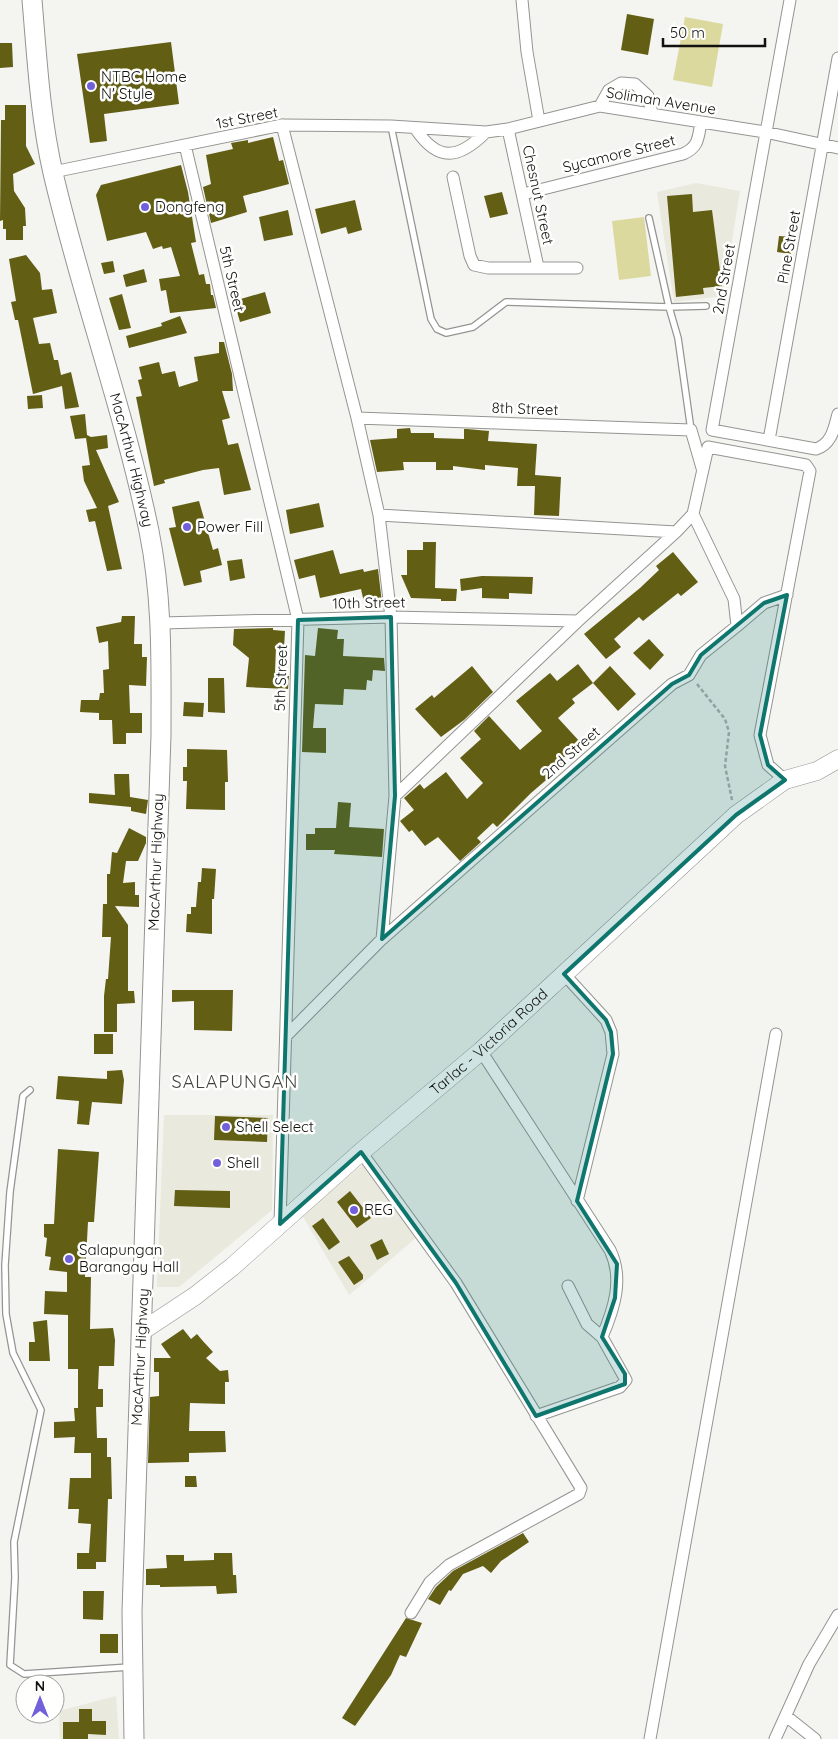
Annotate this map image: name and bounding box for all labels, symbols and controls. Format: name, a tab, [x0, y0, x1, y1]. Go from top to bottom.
scale bar	[663, 15, 766, 47]
text: 50 m	[670, 23, 705, 42]
place label: NTBC Home N' Style	[101, 67, 187, 103]
marker: NTBC Home N' Style	[85, 80, 97, 92]
street label: Soliman Avenue	[605, 82, 717, 119]
street label: 1st Street	[214, 102, 280, 133]
street label: Sycamore Street	[561, 130, 677, 177]
street label: Chesnut Street	[519, 143, 558, 246]
place label: Dongfeng	[155, 197, 224, 216]
marker: Dongfeng	[139, 201, 151, 213]
street label: Pine Street	[773, 209, 804, 285]
street label: 2nd Street	[708, 242, 739, 316]
street label: 5th Street	[216, 244, 249, 314]
street label: MacArthur Highway	[106, 391, 158, 529]
street label: 8th Street	[491, 398, 559, 419]
place label: Power Fill	[197, 517, 263, 536]
marker: Power Fill	[181, 521, 193, 533]
street label: 10th Street	[332, 592, 406, 613]
street label: 5th Street	[270, 644, 291, 712]
street label: 2nd Street	[538, 722, 604, 783]
street label: MacArthur Highway	[144, 793, 167, 931]
street label: Tarlac - Victoria Road	[426, 984, 551, 1099]
district label: SALAPUNGAN	[172, 1070, 298, 1093]
place label: Shell Select	[236, 1117, 314, 1136]
marker: Shell Select	[220, 1121, 232, 1133]
place label: Shell	[227, 1153, 259, 1172]
marker: Shell	[211, 1157, 223, 1169]
place label: REG	[364, 1200, 393, 1219]
marker: REG	[348, 1204, 360, 1216]
place label: Salapungan Barangay Hall	[79, 1240, 179, 1276]
marker: Salapungan Barangay Hall	[63, 1253, 75, 1265]
street label: MacArthur Highway	[126, 1288, 153, 1426]
north arrow	[15, 1674, 65, 1724]
text: N	[35, 1677, 45, 1695]

